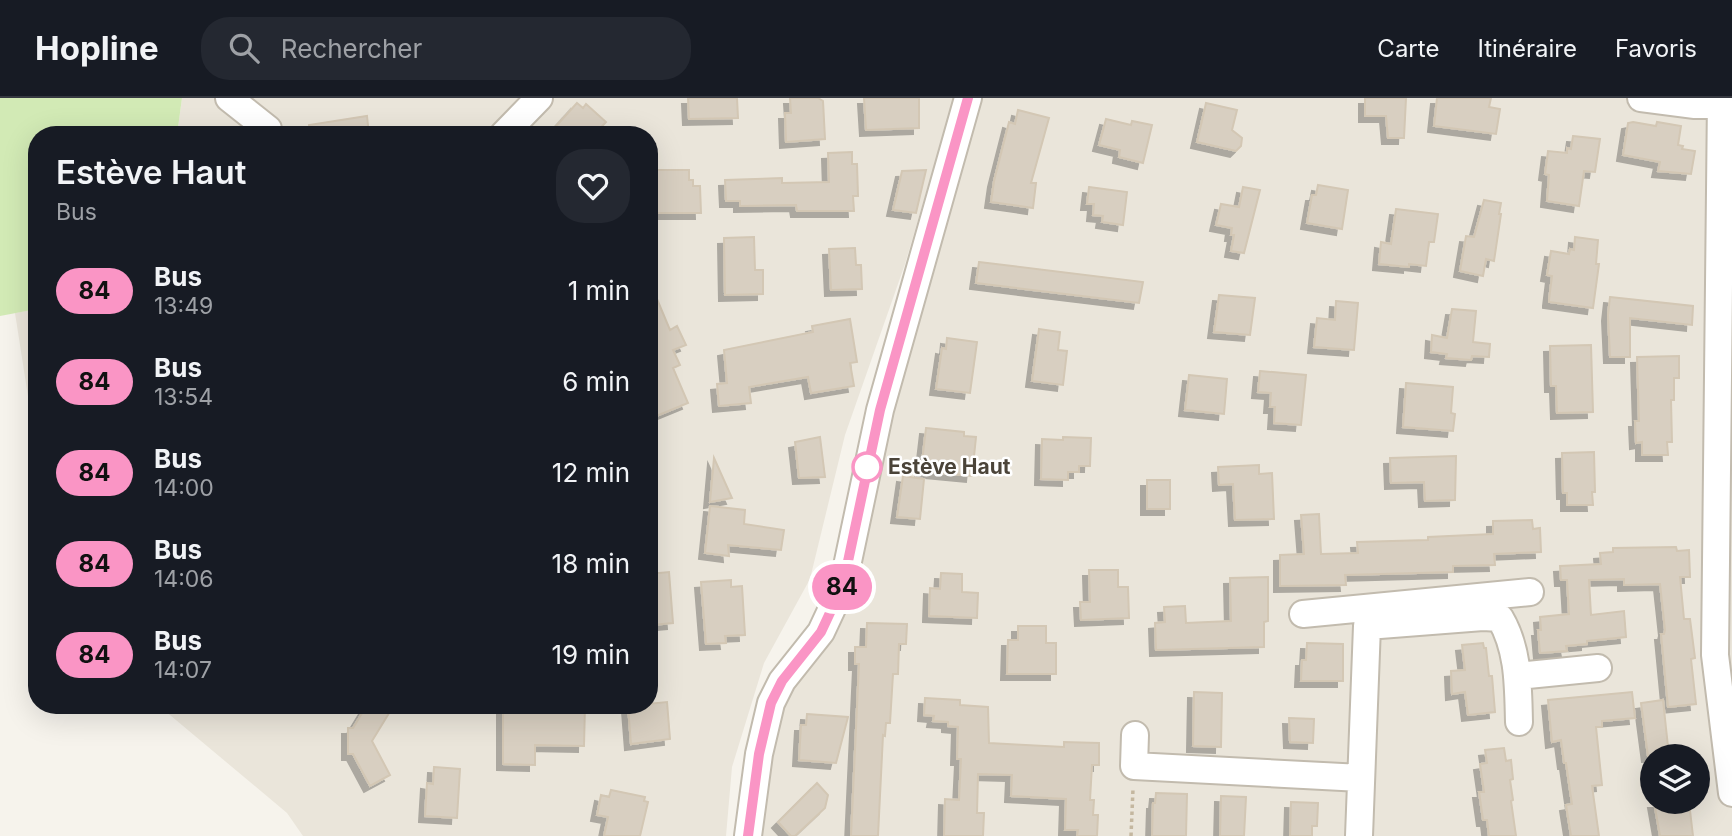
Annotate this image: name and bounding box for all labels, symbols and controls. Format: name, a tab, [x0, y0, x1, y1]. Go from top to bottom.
search box	[201, 17, 691, 80]
text: Hopline	[35, 28, 159, 68]
icon: search	[225, 29, 263, 67]
text: Rechercher	[281, 33, 422, 64]
text: Carte	[1377, 34, 1439, 63]
text: Itinéraire	[1477, 34, 1577, 63]
text: Favoris	[1615, 34, 1697, 63]
button: heart	[556, 149, 630, 223]
text: Estève Haut	[56, 152, 246, 192]
text: Bus	[56, 198, 97, 226]
text: Bus	[154, 261, 202, 292]
text: 1 min	[568, 275, 630, 306]
text: 84	[79, 276, 110, 305]
text: 13:49	[154, 292, 213, 320]
text: Bus	[154, 352, 202, 383]
text: 6 min	[562, 366, 630, 397]
text: 84	[79, 367, 110, 396]
text: 13:54	[154, 383, 213, 411]
text: Bus	[154, 443, 202, 474]
marker: Estève Haut	[852, 452, 882, 482]
place label: Estève Haut	[888, 454, 1011, 479]
text: 12 min	[552, 457, 630, 488]
text: 84	[79, 458, 110, 487]
text: 14:00	[154, 474, 214, 502]
text: Bus	[154, 534, 202, 565]
text: 18 min	[552, 548, 630, 579]
text: 84	[79, 549, 110, 578]
line badge: 84	[810, 564, 874, 610]
text: 14:06	[154, 565, 214, 593]
text: 84	[826, 572, 858, 601]
text: Bus	[154, 625, 202, 656]
text: 19 min	[552, 639, 630, 670]
text: 84	[79, 640, 110, 669]
text: 14:07	[154, 656, 212, 684]
map controls	[1640, 744, 1710, 814]
button: layers	[1640, 744, 1710, 814]

